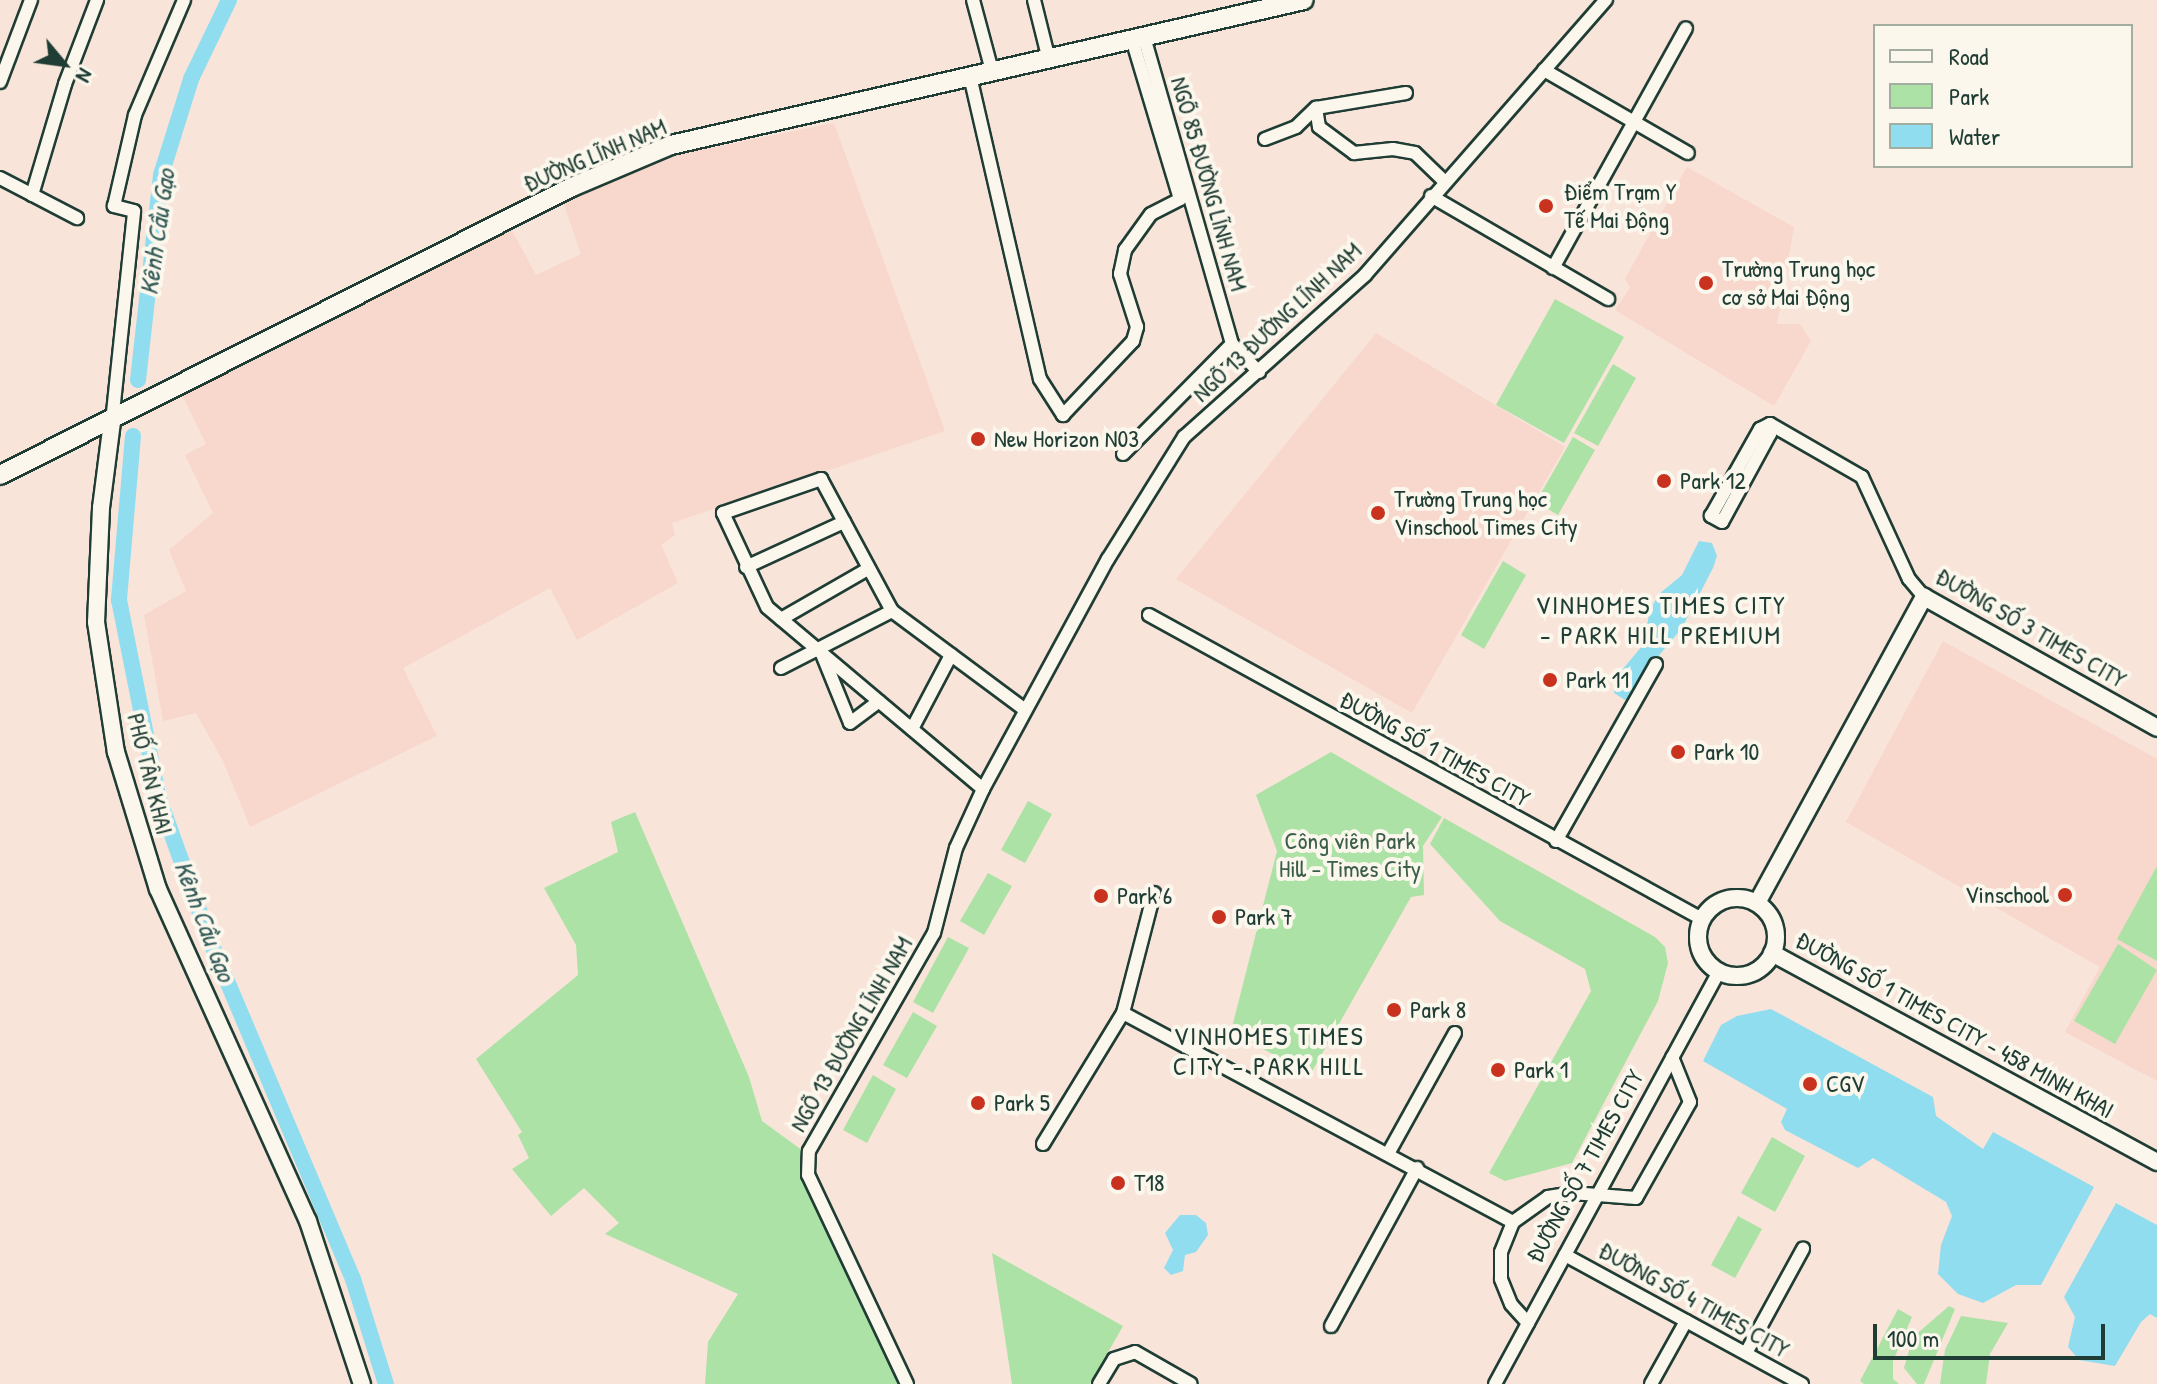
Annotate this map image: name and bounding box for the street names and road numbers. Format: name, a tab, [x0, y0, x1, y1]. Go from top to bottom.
street label: NGÕ 85 ĐƯỜNG LĨNH NAM	[1165, 74, 1253, 294]
street label: ĐƯỜNG LĨNH NAM	[519, 112, 671, 198]
street label: NGÕ 13 ĐƯỜNG LĨNH NAM	[1187, 236, 1367, 408]
street label: ĐƯỜNG SỐ 3 TIMES CITY	[1931, 562, 2131, 694]
street label: ĐƯỜNG SỐ 1 TIMES CITY	[1335, 685, 1535, 813]
street label: PHỐ TÂN KHAI	[121, 710, 179, 838]
street label: ĐƯỜNG SỐ 1 TIMES CITY - 458 MINH KHAI	[1791, 925, 2119, 1125]
street label: NGÕ 13 ĐƯỜNG LĨNH NAM	[783, 931, 919, 1137]
street label: ĐƯỜNG SỐ 7 TIMES CITY	[1520, 1065, 1650, 1267]
street label: ĐƯỜNG SỐ 4 TIMES CITY	[1594, 1236, 1794, 1364]

